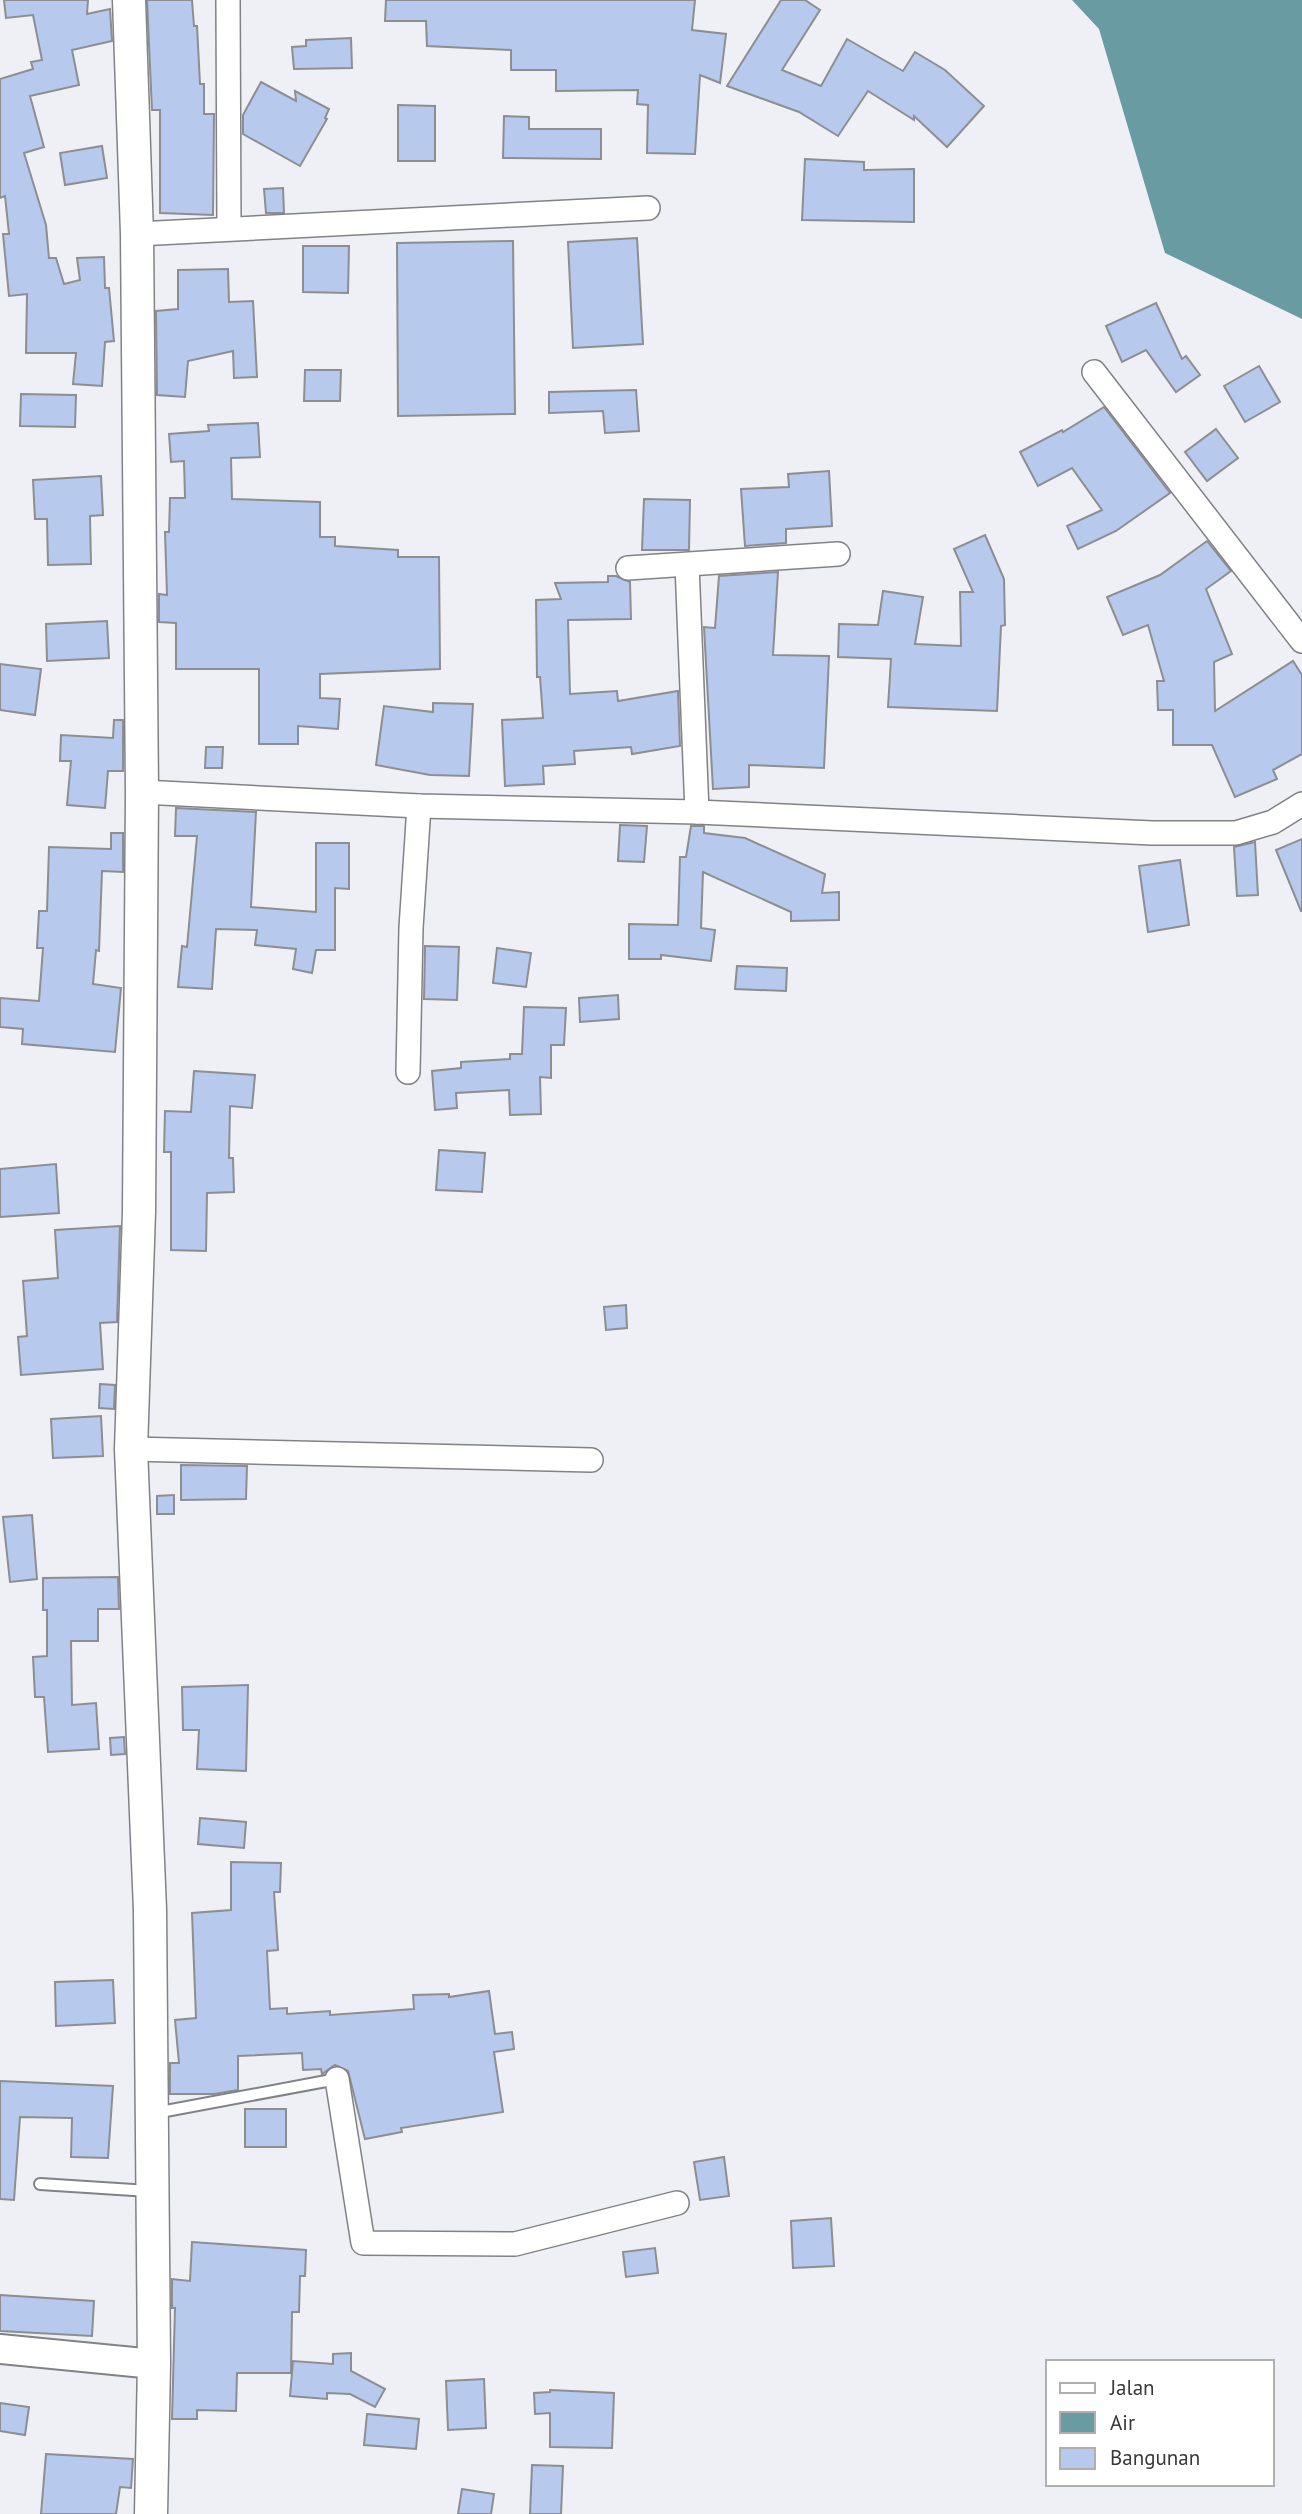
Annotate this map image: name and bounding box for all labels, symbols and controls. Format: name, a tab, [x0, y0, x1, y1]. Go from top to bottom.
legend	[1046, 2360, 1274, 2486]
text: Jalan	[1109, 2374, 1155, 2401]
text: Air	[1110, 2409, 1135, 2436]
text: Bangunan	[1110, 2444, 1200, 2471]

